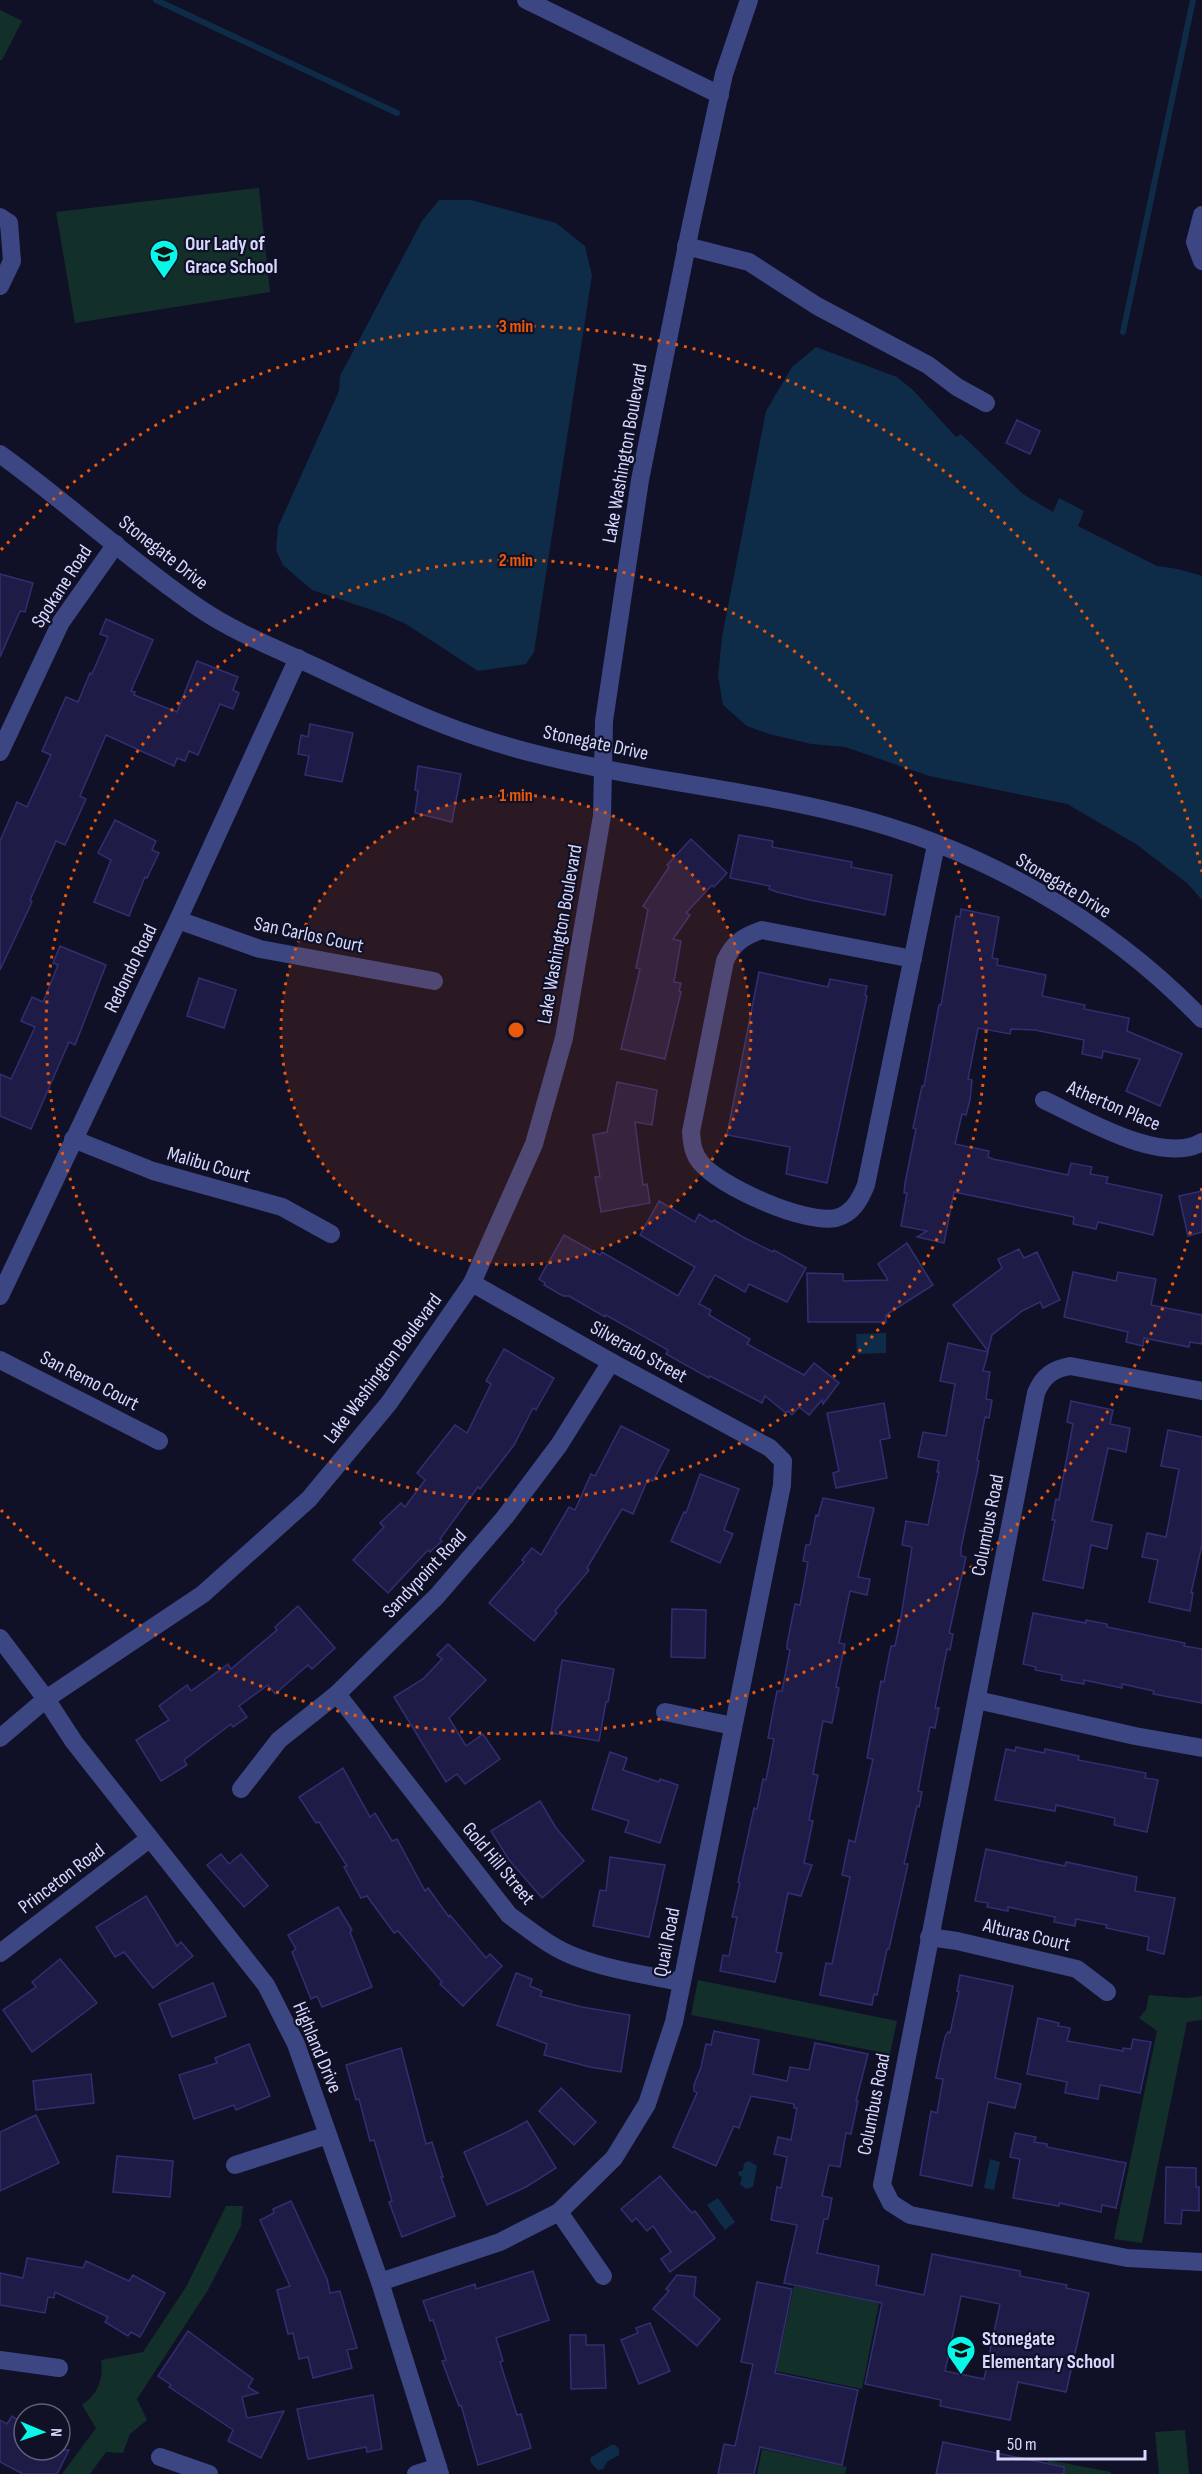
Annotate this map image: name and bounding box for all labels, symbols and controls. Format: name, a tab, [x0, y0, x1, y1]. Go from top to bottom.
place label: Our Lady of Grace School	[185, 232, 278, 279]
school or university icon: Our Lady of Grace School	[148, 238, 180, 280]
text: 3 min	[499, 316, 533, 337]
street label: Lake Washington Boulevard	[597, 362, 653, 545]
street label: Stonegate Drive	[114, 510, 213, 595]
street label: Spokane Road	[26, 541, 97, 632]
text: 2 min	[499, 550, 533, 571]
street label: Stonegate Drive	[541, 720, 651, 766]
text: 1 min	[499, 785, 533, 806]
street label: Lake Washington Boulevard	[532, 843, 588, 1026]
street label: Stonegate Drive	[1011, 848, 1115, 924]
street label: San Carlos Court	[252, 912, 366, 958]
street label: Redondo Road	[99, 920, 163, 1017]
centre of rings	[506, 1020, 526, 1040]
street label: Atherton Place	[1062, 1075, 1164, 1136]
street label: Malibu Court	[164, 1142, 253, 1188]
street label: Lake Washington Boulevard	[319, 1289, 447, 1448]
street label: Silverado Street	[586, 1315, 691, 1388]
street label: San Remo Court	[36, 1346, 143, 1416]
street label: Columbus Road	[966, 1472, 1010, 1578]
street label: Sandypoint Road	[378, 1524, 472, 1623]
street label: Gold Hill Street	[457, 1818, 540, 1910]
street label: Princeton Road	[14, 1839, 109, 1919]
street label: Quail Road	[649, 1906, 685, 1979]
street label: Alturas Court	[980, 1913, 1073, 1957]
street label: Highland Drive	[287, 1998, 347, 2097]
street label: Columbus Road	[852, 2051, 896, 2157]
place label: Stonegate Elementary School	[982, 2327, 1115, 2374]
school or university icon: Stonegate Elementary School	[945, 2334, 977, 2376]
north arrow	[12, 2402, 72, 2462]
scale bar	[998, 2423, 1145, 2461]
text: N	[46, 2428, 65, 2437]
text: 50 m	[1007, 2434, 1037, 2455]

